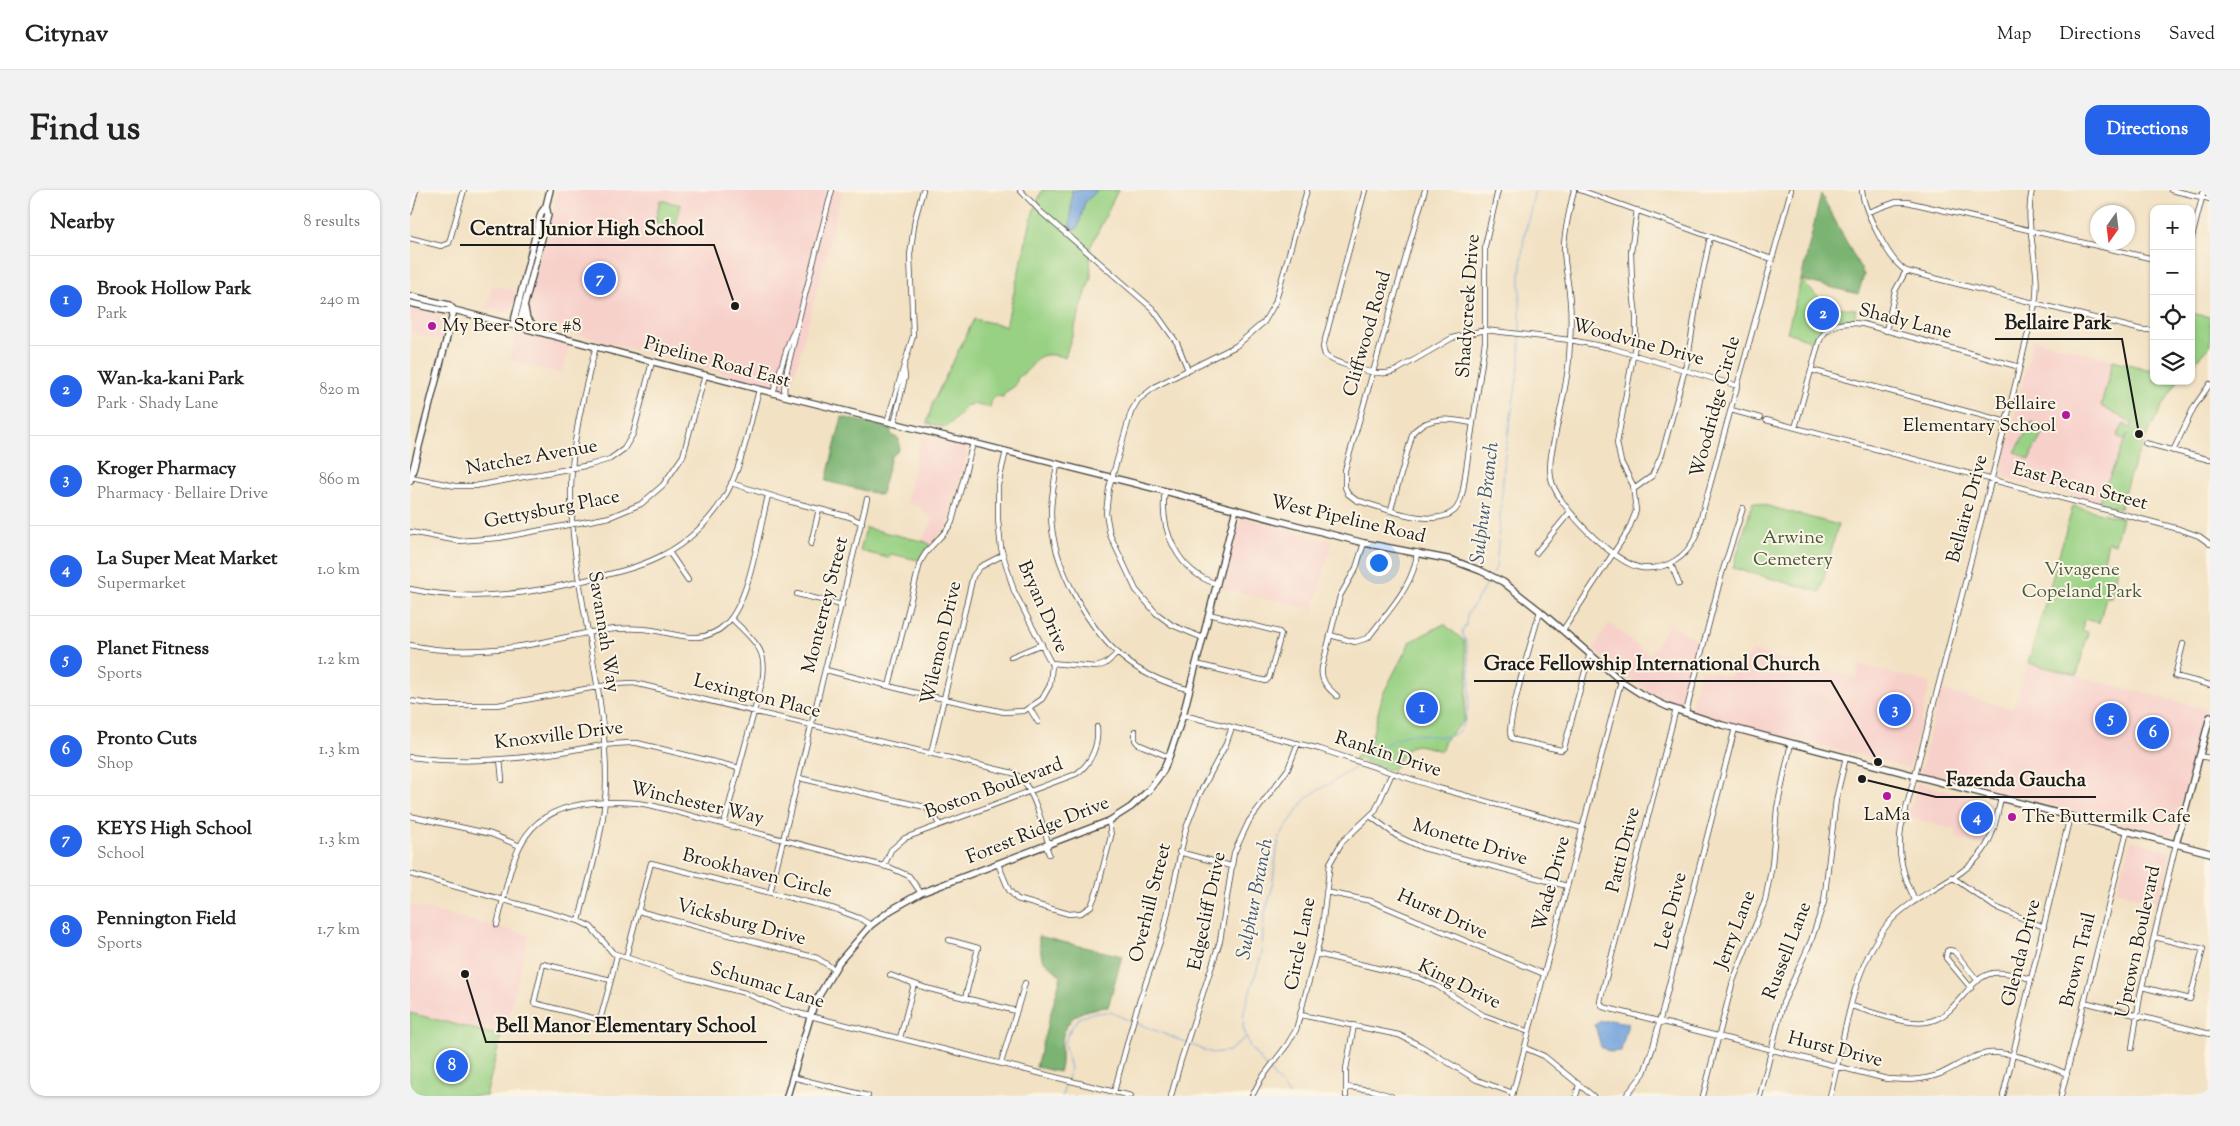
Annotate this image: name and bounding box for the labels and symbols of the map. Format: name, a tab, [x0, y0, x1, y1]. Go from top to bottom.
north arrow	[2090, 205, 2135, 250]
callout: Central Junior High School	[460, 210, 714, 245]
text: Central Junior High School	[470, 216, 705, 245]
street label: Shadycreek Drive	[1451, 233, 1488, 379]
pin: 7	[584, 260, 616, 298]
street label: Cliffwood Road	[1337, 268, 1399, 400]
pin: 2	[1807, 295, 1839, 333]
street label: Shady Lane	[1856, 297, 1955, 347]
callout: Bellaire Park	[1995, 304, 2122, 339]
text: Bellaire Park	[2004, 310, 2112, 339]
street label: Woodvine Drive	[1569, 312, 1707, 374]
place label: My Beer Store #8	[442, 313, 581, 340]
marker: My Beer Store #8	[426, 320, 438, 332]
street label: Pipeline Road East	[641, 330, 794, 396]
street label: Woodridge Circle	[1684, 333, 1748, 481]
place label: Bellaire Elementary School	[1903, 391, 2056, 440]
marker: Bellaire Elementary School	[2060, 409, 2072, 421]
street label: Natchez Avenue	[464, 433, 600, 483]
water label: Sulphur Branch	[1464, 440, 1508, 566]
street label: Bellaire Drive	[1941, 452, 1995, 566]
street label: East Pecan Street	[2010, 456, 2151, 518]
street label: Gettysburg Place	[482, 484, 622, 536]
street label: West Pipeline Road	[1268, 489, 1429, 551]
park label: Arwine Cemetery	[1753, 525, 1833, 574]
street label: Monterrey Street	[796, 534, 856, 676]
your location	[1366, 550, 1392, 576]
street label: Bryan Drive	[1010, 557, 1074, 658]
park label: Vivagene Copeland Park	[2022, 557, 2143, 606]
street label: Savannah Way	[580, 569, 626, 695]
street label: Wilemon Drive	[915, 578, 969, 708]
callout: Grace Fellowship International Church	[1474, 646, 1831, 681]
text: Grace Fellowship International Church	[1484, 651, 1821, 680]
street label: Lexington Place	[690, 668, 824, 726]
pin: 1	[1406, 689, 1438, 727]
pin: 3	[1879, 691, 1911, 729]
pin: 5	[2095, 700, 2127, 738]
pin: 6	[2137, 714, 2169, 752]
street label: Knoxville Drive	[493, 715, 625, 757]
street label: Rankin Drive	[1331, 725, 1445, 785]
street label: Boston Boulevard	[921, 751, 1067, 827]
callout: Fazenda Gaucha	[1936, 762, 2096, 797]
text: Fazenda Gaucha	[1946, 767, 2087, 796]
street label: Winchester Way	[627, 775, 767, 833]
street label: Forest Ridge Drive	[963, 790, 1114, 872]
marker: LaMa	[1881, 790, 1893, 802]
pin: 4	[1961, 799, 1993, 837]
place label: LaMa	[1864, 802, 1910, 829]
street label: Patti Drive	[1600, 804, 1648, 896]
place label: The Buttermilk Cafe	[2022, 804, 2191, 831]
marker: The Buttermilk Cafe	[2006, 811, 2018, 823]
street label: Monette Drive	[1409, 813, 1531, 873]
street label: Wade Drive	[1526, 833, 1578, 935]
water label: Sulphur Branch	[1230, 836, 1282, 962]
street label: Overhill Street	[1123, 840, 1179, 965]
street label: Brookhaven Circle	[679, 842, 835, 906]
street label: Edgecliff Drive	[1182, 849, 1234, 973]
street label: Uptown Boulevard	[2110, 863, 2168, 1021]
street label: Lee Drive	[1649, 869, 1695, 953]
street label: Hurst Drive	[1392, 883, 1492, 947]
street label: Jerry Lane	[1708, 887, 1763, 974]
street label: Vicksburg Drive	[673, 893, 809, 953]
street label: Circle Lane	[1279, 895, 1323, 993]
street label: Glenda Drive	[1996, 896, 2048, 1010]
street label: Russell Lane	[1757, 898, 1819, 1004]
street label: Brown Trail	[2054, 910, 2104, 1010]
street label: King Drive	[1413, 953, 1505, 1017]
street label: Schumac Lane	[706, 956, 828, 1016]
callout: Bell Manor Elementary School	[486, 1007, 767, 1042]
text: Bell Manor Elementary School	[496, 1013, 757, 1042]
street label: Hurst Drive	[1785, 1025, 1885, 1075]
pin: 8	[436, 1047, 468, 1085]

